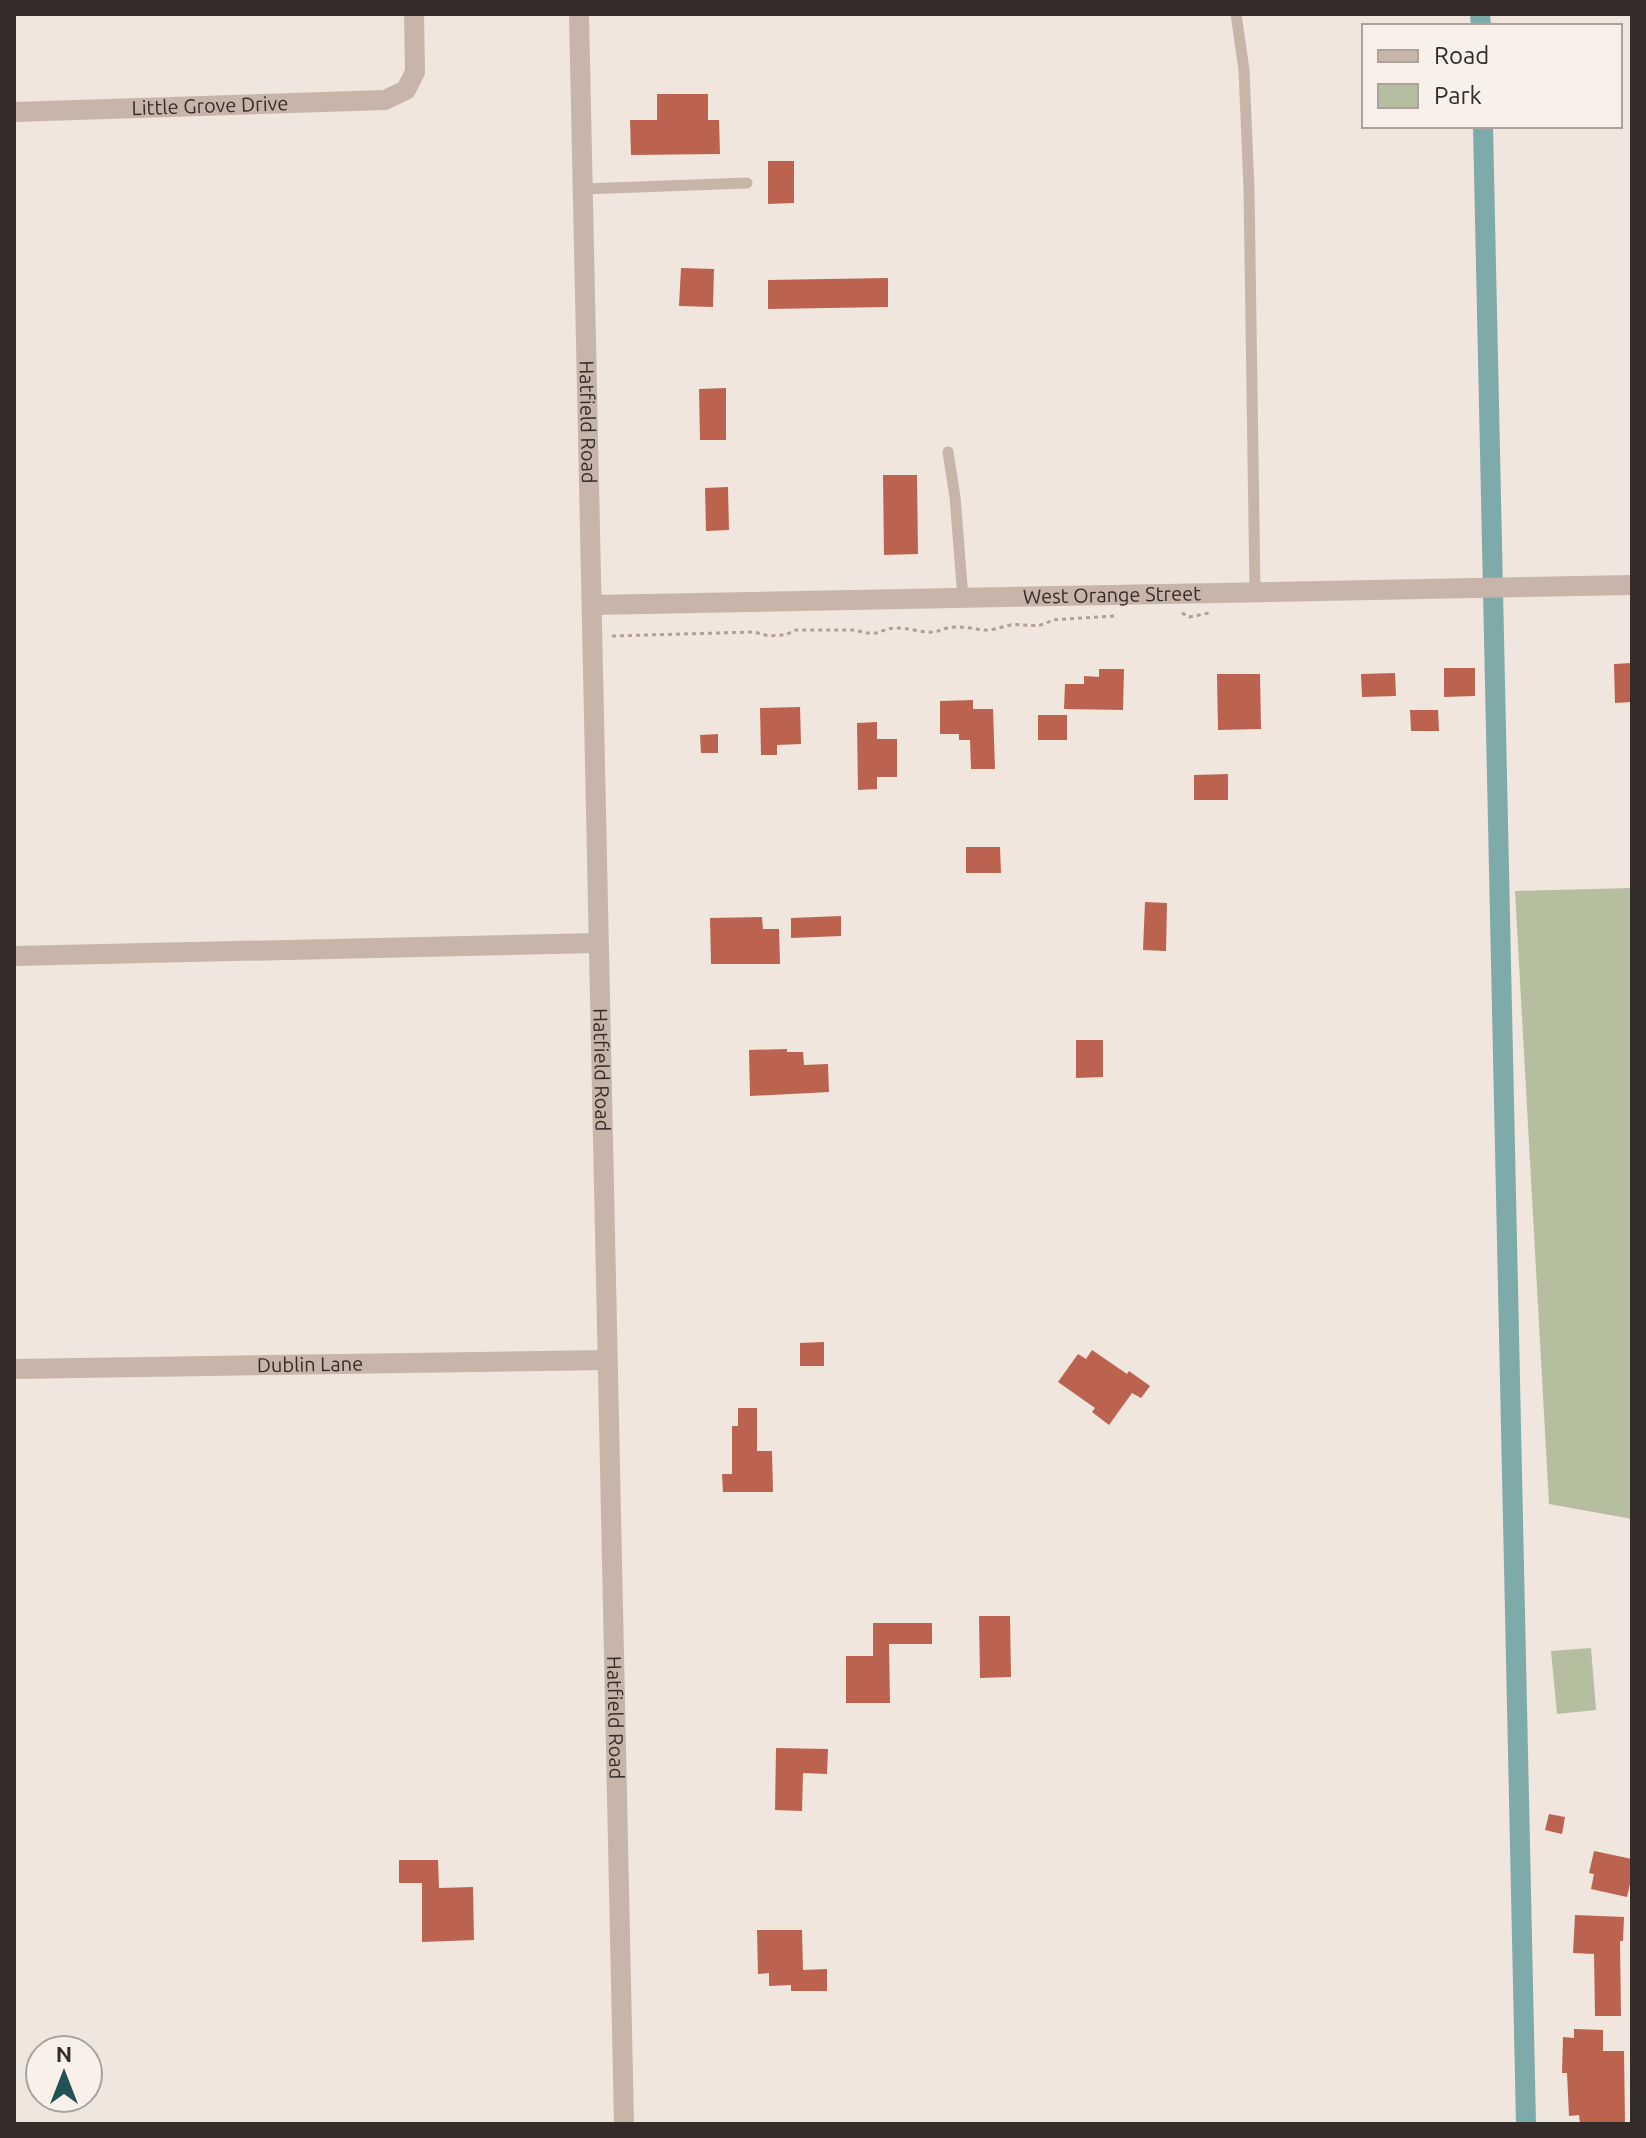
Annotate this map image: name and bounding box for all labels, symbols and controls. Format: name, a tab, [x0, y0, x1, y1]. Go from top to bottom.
legend	[1362, 24, 1622, 128]
text: Road	[1434, 42, 1489, 69]
text: Park	[1434, 82, 1482, 109]
street label: Little Grove Drive	[131, 91, 289, 119]
street label: Hatfield Road	[575, 360, 601, 484]
street label: West Orange Street	[1023, 581, 1201, 608]
street label: Hatfield Road	[589, 1008, 615, 1132]
street label: Dublin Lane	[257, 1352, 363, 1376]
street label: Hatfield Road	[603, 1656, 629, 1779]
north arrow	[24, 2034, 104, 2114]
text: N	[56, 2041, 72, 2066]

